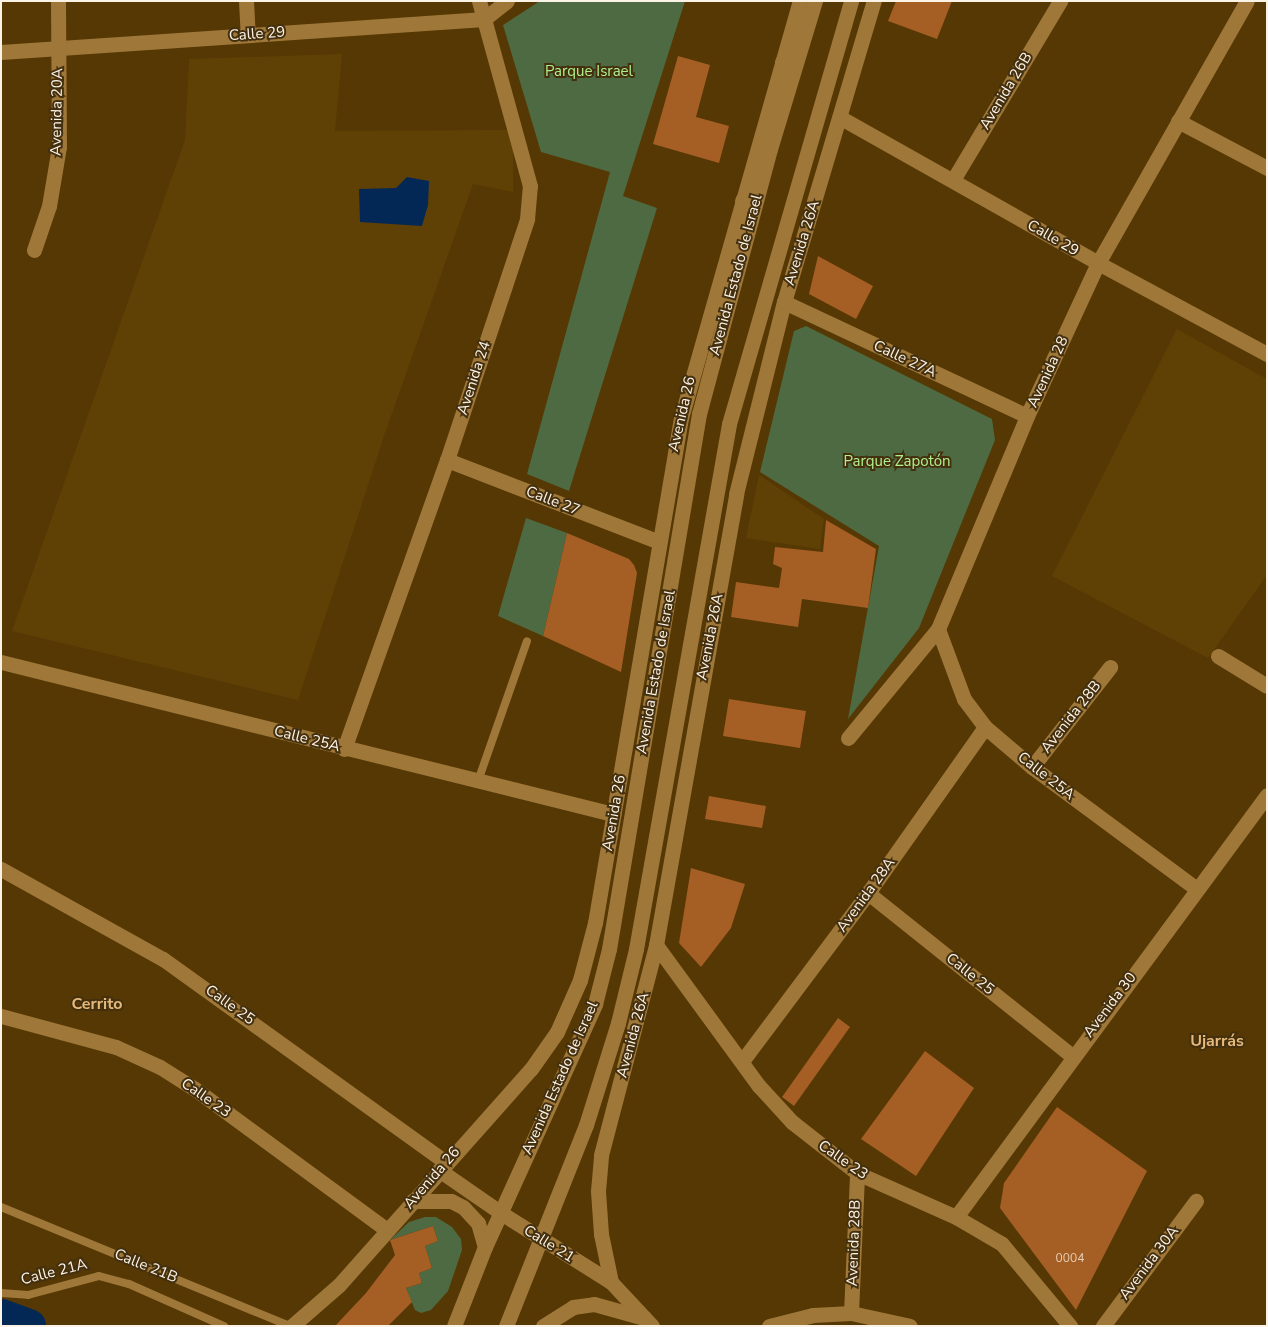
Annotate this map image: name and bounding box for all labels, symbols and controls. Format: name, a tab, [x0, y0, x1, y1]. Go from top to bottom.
street label: Calle 29	[228, 23, 286, 45]
street label: Avenida 26B	[976, 49, 1036, 133]
park label: Parque Israel	[545, 63, 633, 81]
street label: Avenida 20A	[47, 68, 67, 156]
street label: Avenida Estado de Israel	[706, 193, 766, 357]
street label: Avenida 26A	[781, 198, 823, 288]
street label: Calle 29	[1024, 216, 1082, 260]
street label: Avenida 28	[1024, 333, 1072, 411]
street label: Calle 27A	[871, 337, 939, 381]
street label: Avenida 24	[454, 339, 494, 417]
street label: Avenida 26	[665, 375, 699, 453]
park label: Parque Zapotón	[843, 453, 951, 471]
street label: Calle 27	[523, 482, 583, 520]
street label: Avenida Estado de Israel	[633, 589, 679, 755]
street label: Avenida 26A	[693, 592, 727, 682]
street label: Avenida 28B	[1037, 677, 1105, 757]
street label: Calle 25A	[272, 722, 342, 756]
street label: Calle 25A	[1014, 748, 1078, 804]
street label: Avenida 26	[598, 774, 630, 852]
street label: Avenida 28A	[833, 854, 899, 936]
street label: Calle 25	[942, 949, 998, 999]
street label: Avenida 30	[1080, 969, 1140, 1041]
street label: Calle 25	[202, 981, 258, 1029]
street label: Avenida 26A	[613, 990, 653, 1080]
district label: Cerrito	[72, 994, 122, 1014]
street label: Avenida Estado de Israel	[518, 999, 602, 1157]
district label: Ujarrás	[1190, 1031, 1244, 1051]
street label: Calle 23	[178, 1074, 234, 1122]
street label: Calle 23	[815, 1136, 871, 1184]
street label: Avenida 26	[400, 1143, 464, 1213]
street label: Avenida 28B	[843, 1199, 865, 1287]
street label: Calle 21	[520, 1221, 578, 1267]
street label: Avenida 30A	[1115, 1223, 1183, 1303]
street label: Calle 21B	[112, 1245, 180, 1287]
house number: 0004	[1056, 1252, 1084, 1266]
street label: Calle 21A	[19, 1255, 89, 1289]

